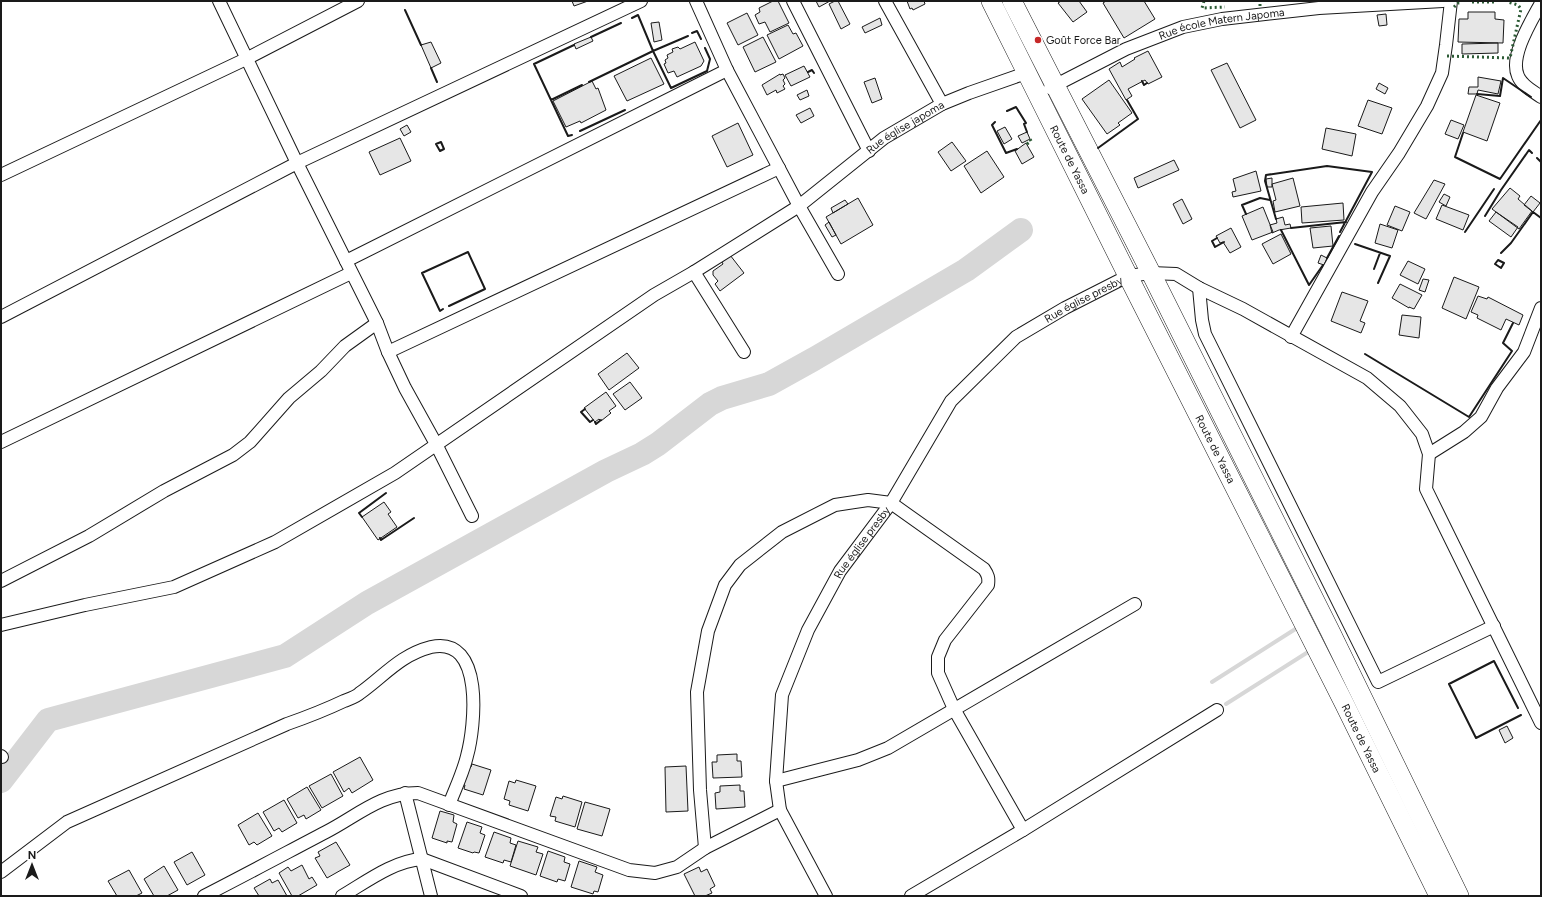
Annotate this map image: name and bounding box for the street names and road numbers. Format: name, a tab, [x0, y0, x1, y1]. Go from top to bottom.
street label: Rue école Matern Japoma	[1157, 5, 1285, 42]
street label: Rue église japoma	[863, 98, 946, 156]
street label: Route de Yassa	[1047, 123, 1092, 196]
street label: Rue église presby	[1042, 273, 1125, 325]
street label: Route de Yassa	[1193, 413, 1238, 485]
street label: Rue église presby	[831, 504, 893, 581]
street label: Route de Yassa	[1339, 702, 1384, 775]

